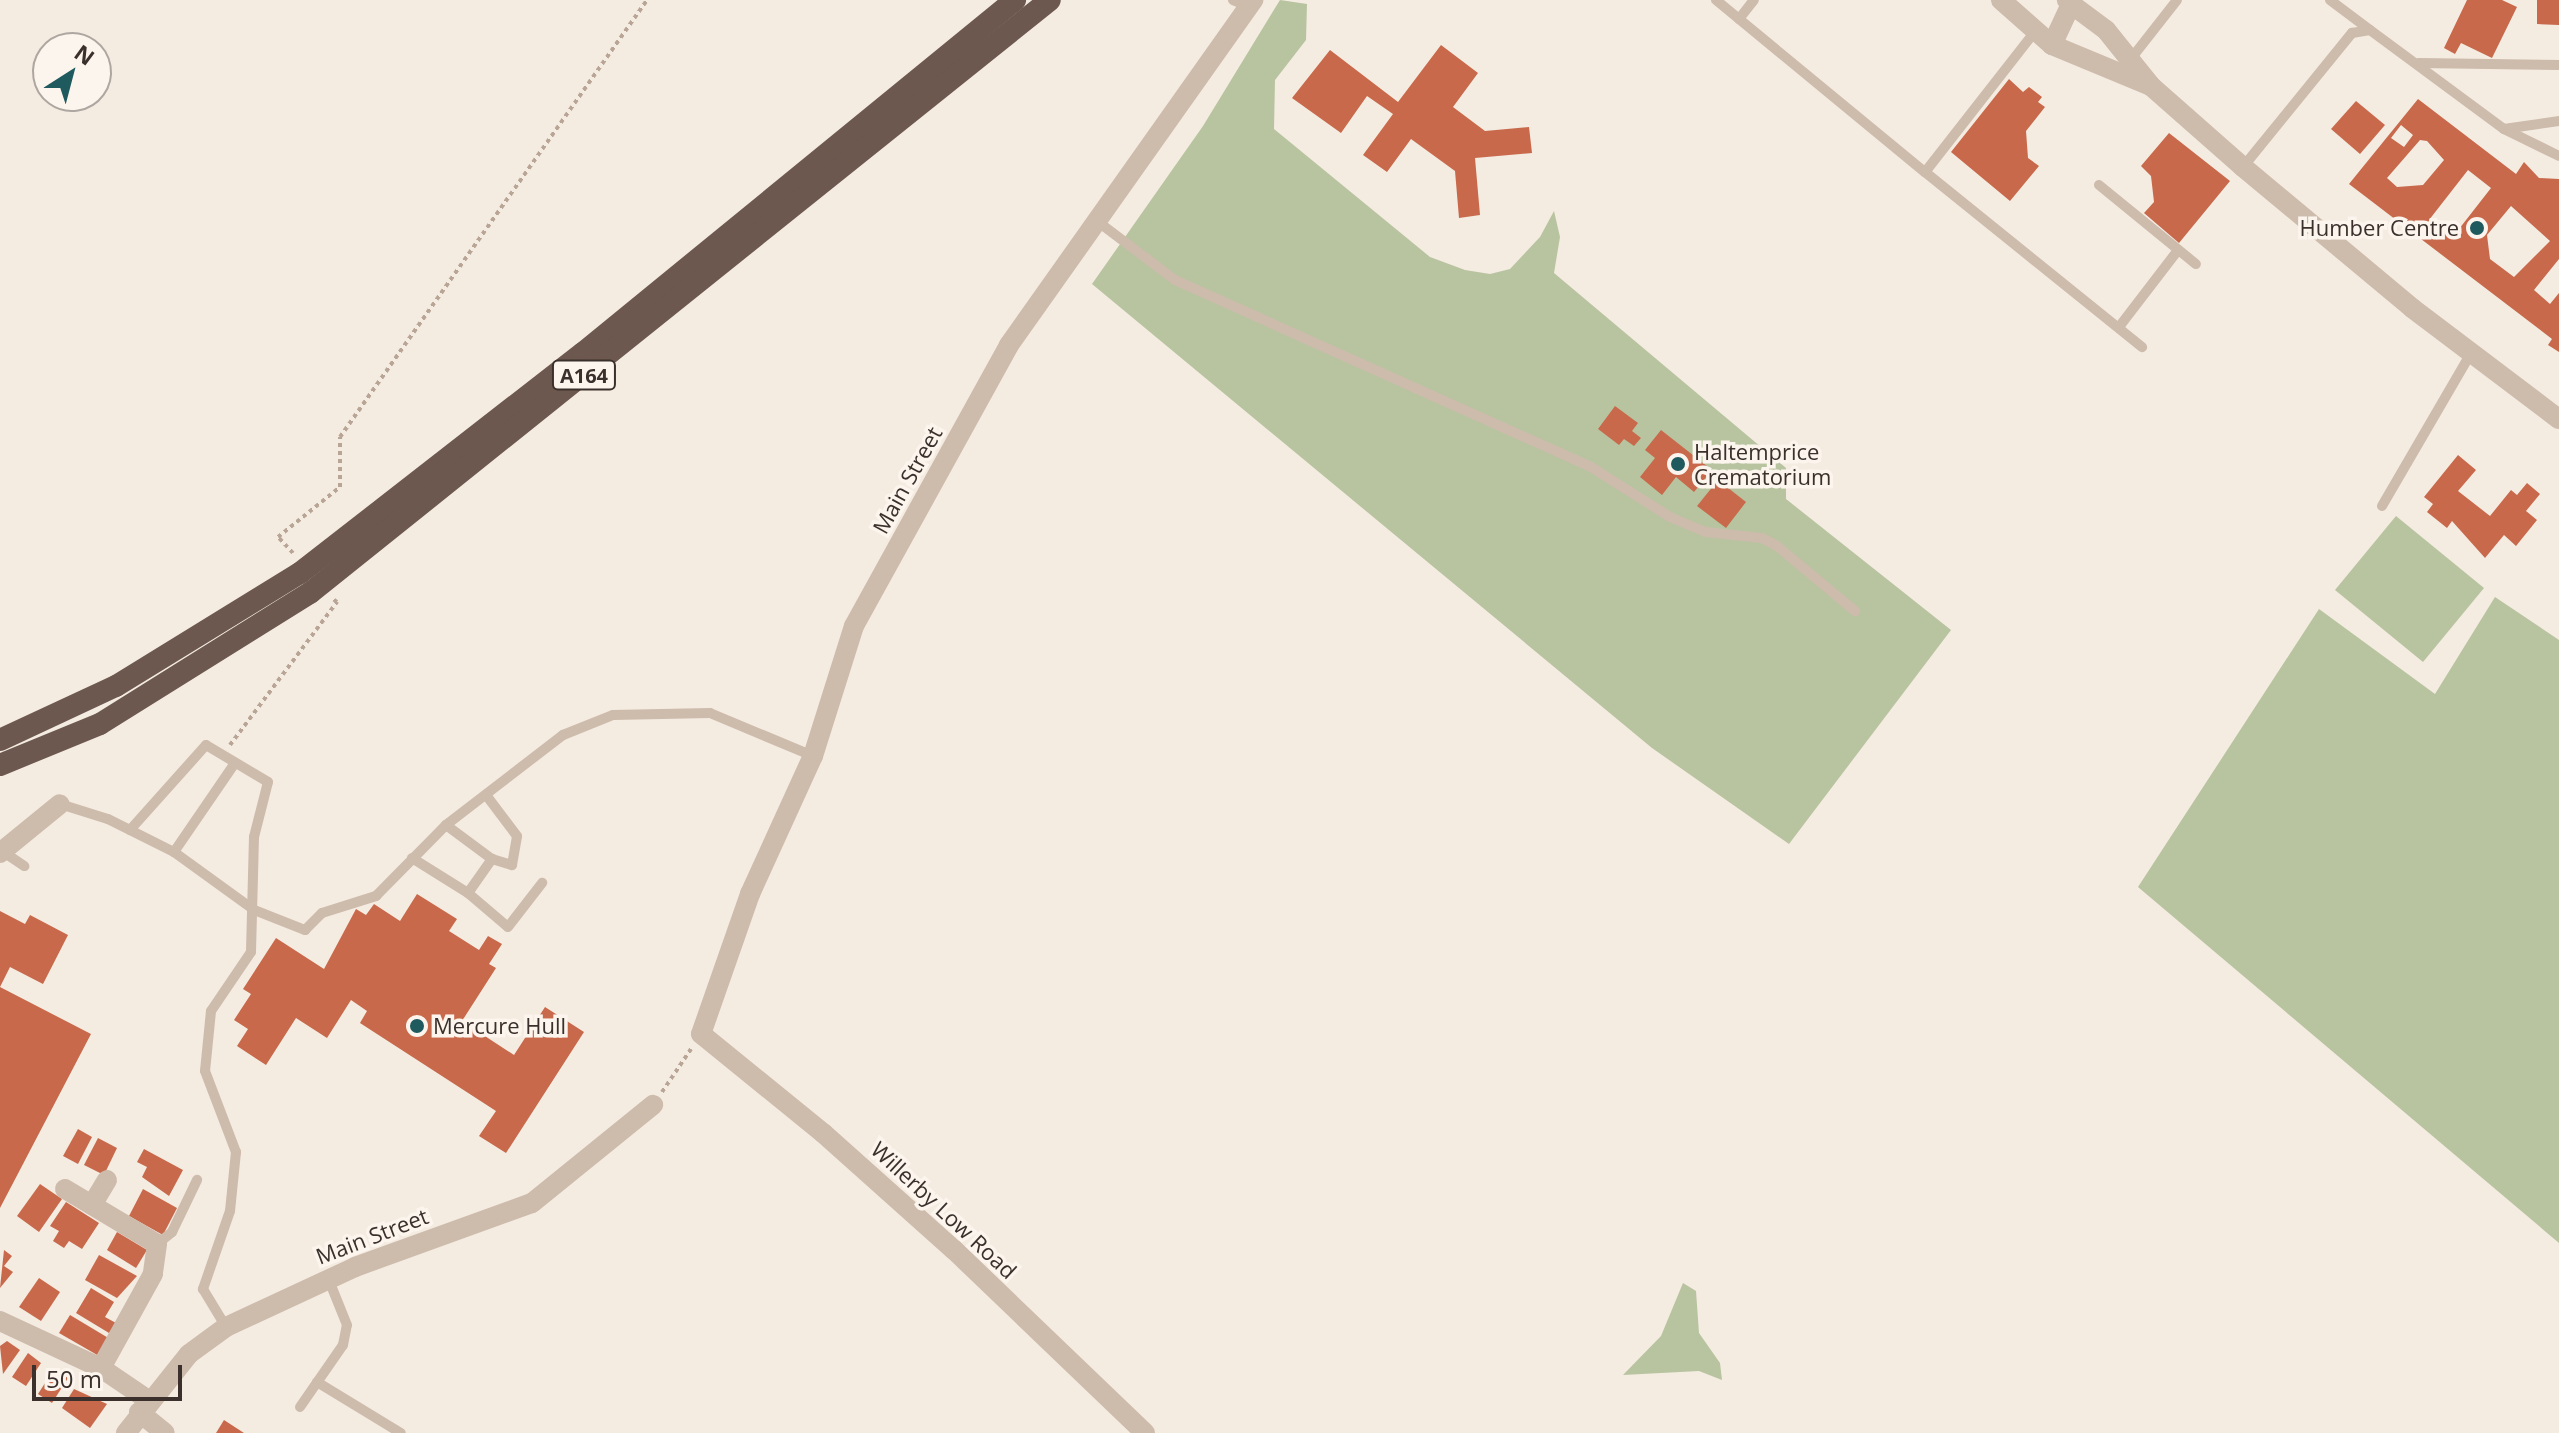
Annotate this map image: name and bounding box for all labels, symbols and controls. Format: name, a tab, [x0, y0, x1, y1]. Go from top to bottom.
north arrow	[32, 32, 112, 112]
text: N	[69, 37, 101, 72]
place label: Humber Centre	[2300, 215, 2459, 241]
marker: Humber Centre	[2466, 217, 2488, 239]
road number: A164	[550, 359, 618, 391]
street label: Main Street	[867, 422, 947, 538]
place label: Haltemprice Crematorium	[1694, 438, 1831, 490]
marker: Haltemprice Crematorium	[1669, 455, 1687, 473]
place label: Mercure Hull	[433, 1013, 566, 1039]
marker: Mercure Hull	[408, 1017, 426, 1035]
street label: Willerby Low Road	[866, 1136, 1022, 1284]
street label: Main Street	[312, 1202, 432, 1270]
scale bar	[36, 1349, 186, 1399]
text: 50 m	[46, 1362, 102, 1395]

